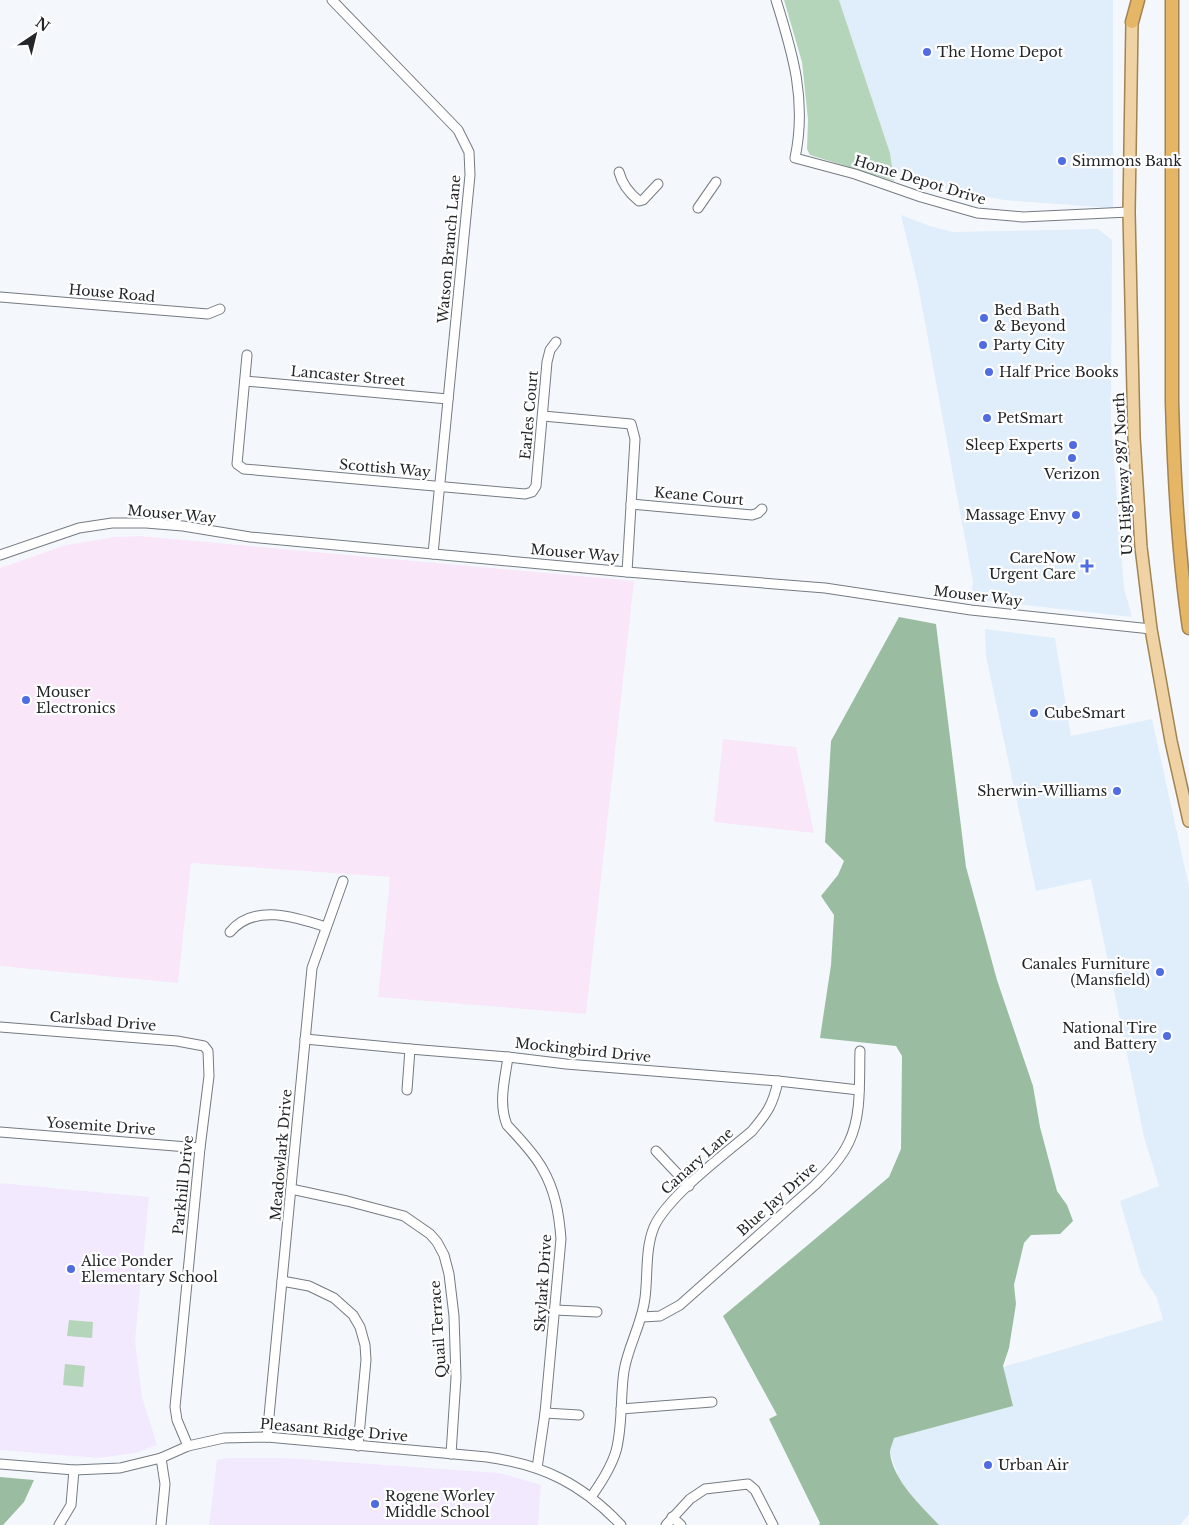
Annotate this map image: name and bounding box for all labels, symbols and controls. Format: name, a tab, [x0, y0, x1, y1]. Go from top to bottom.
north arrow	[10, 10, 60, 60]
text: N	[32, 13, 53, 36]
place label: The Home Depot	[937, 43, 1064, 61]
marker: The Home Depot	[921, 46, 933, 58]
street label: Home Depot Drive	[852, 151, 988, 209]
place label: Simmons Bank	[1072, 152, 1182, 170]
marker: Simmons Bank	[1056, 155, 1068, 167]
street label: Watson Branch Lane	[433, 174, 464, 325]
street label: House Road	[68, 280, 157, 306]
place label: Bed Bath & Beyond	[994, 301, 1066, 335]
marker: Bed Bath & Beyond	[978, 312, 990, 324]
place label: Party City	[993, 336, 1065, 354]
marker: Party City	[977, 339, 989, 351]
street label: Lancaster Street	[290, 362, 407, 390]
place label: Half Price Books	[999, 363, 1119, 381]
marker: Half Price Books	[983, 366, 995, 378]
street label: Earles Court	[516, 369, 542, 460]
street label: US Highway 287 North	[1110, 392, 1136, 556]
place label: PetSmart	[997, 409, 1064, 427]
marker: PetSmart	[981, 412, 993, 424]
place label: Sleep Experts	[965, 436, 1063, 454]
marker: Sleep Experts	[1067, 439, 1079, 451]
marker: Verizon	[1066, 452, 1078, 464]
street label: Scottish Way	[338, 455, 432, 481]
place label: Verizon	[1043, 465, 1100, 483]
street label: Keane Court	[653, 483, 745, 509]
street label: Mouser Way	[127, 501, 217, 527]
place label: Massage Envy	[965, 506, 1066, 524]
marker: Massage Envy	[1070, 509, 1082, 521]
street label: Mouser Way	[530, 540, 620, 566]
place label: CareNow Urgent Care	[989, 549, 1076, 583]
marker: CareNow Urgent Care	[1080, 559, 1094, 573]
street label: Mouser Way	[933, 582, 1023, 610]
place label: Mouser Electronics	[36, 683, 116, 717]
marker: Mouser Electronics	[20, 694, 32, 706]
place label: CubeSmart	[1044, 704, 1126, 722]
marker: CubeSmart	[1028, 707, 1040, 719]
place label: Sherwin-Williams	[977, 782, 1107, 800]
marker: Sherwin-Williams	[1111, 785, 1123, 797]
place label: Canales Furniture (Mansfield)	[1022, 955, 1150, 989]
marker: Canales Furniture (Mansfield)	[1154, 966, 1166, 978]
street label: Carlsbad Drive	[49, 1007, 157, 1035]
place label: National Tire and Battery	[1062, 1019, 1157, 1053]
marker: National Tire and Battery	[1161, 1030, 1173, 1042]
street label: Mockingbird Drive	[514, 1034, 652, 1066]
street label: Meadowlark Drive	[266, 1088, 296, 1222]
street label: Yosemite Drive	[45, 1113, 156, 1139]
street label: Canary Lane	[657, 1124, 737, 1198]
street label: Parkhill Drive	[169, 1134, 197, 1236]
street label: Blue Jay Drive	[733, 1158, 821, 1240]
street label: Skylark Drive	[531, 1234, 555, 1332]
place label: Alice Ponder Elementary School	[80, 1252, 218, 1286]
marker: Alice Ponder Elementary School	[65, 1263, 77, 1275]
street label: Quail Terrace	[426, 1280, 450, 1378]
street label: Pleasant Ridge Drive	[259, 1415, 409, 1445]
place label: Urban Air	[998, 1456, 1069, 1474]
marker: Urban Air	[982, 1459, 994, 1471]
place label: Rogene Worley Middle School	[385, 1487, 495, 1521]
marker: Rogene Worley Middle School	[369, 1498, 381, 1510]

